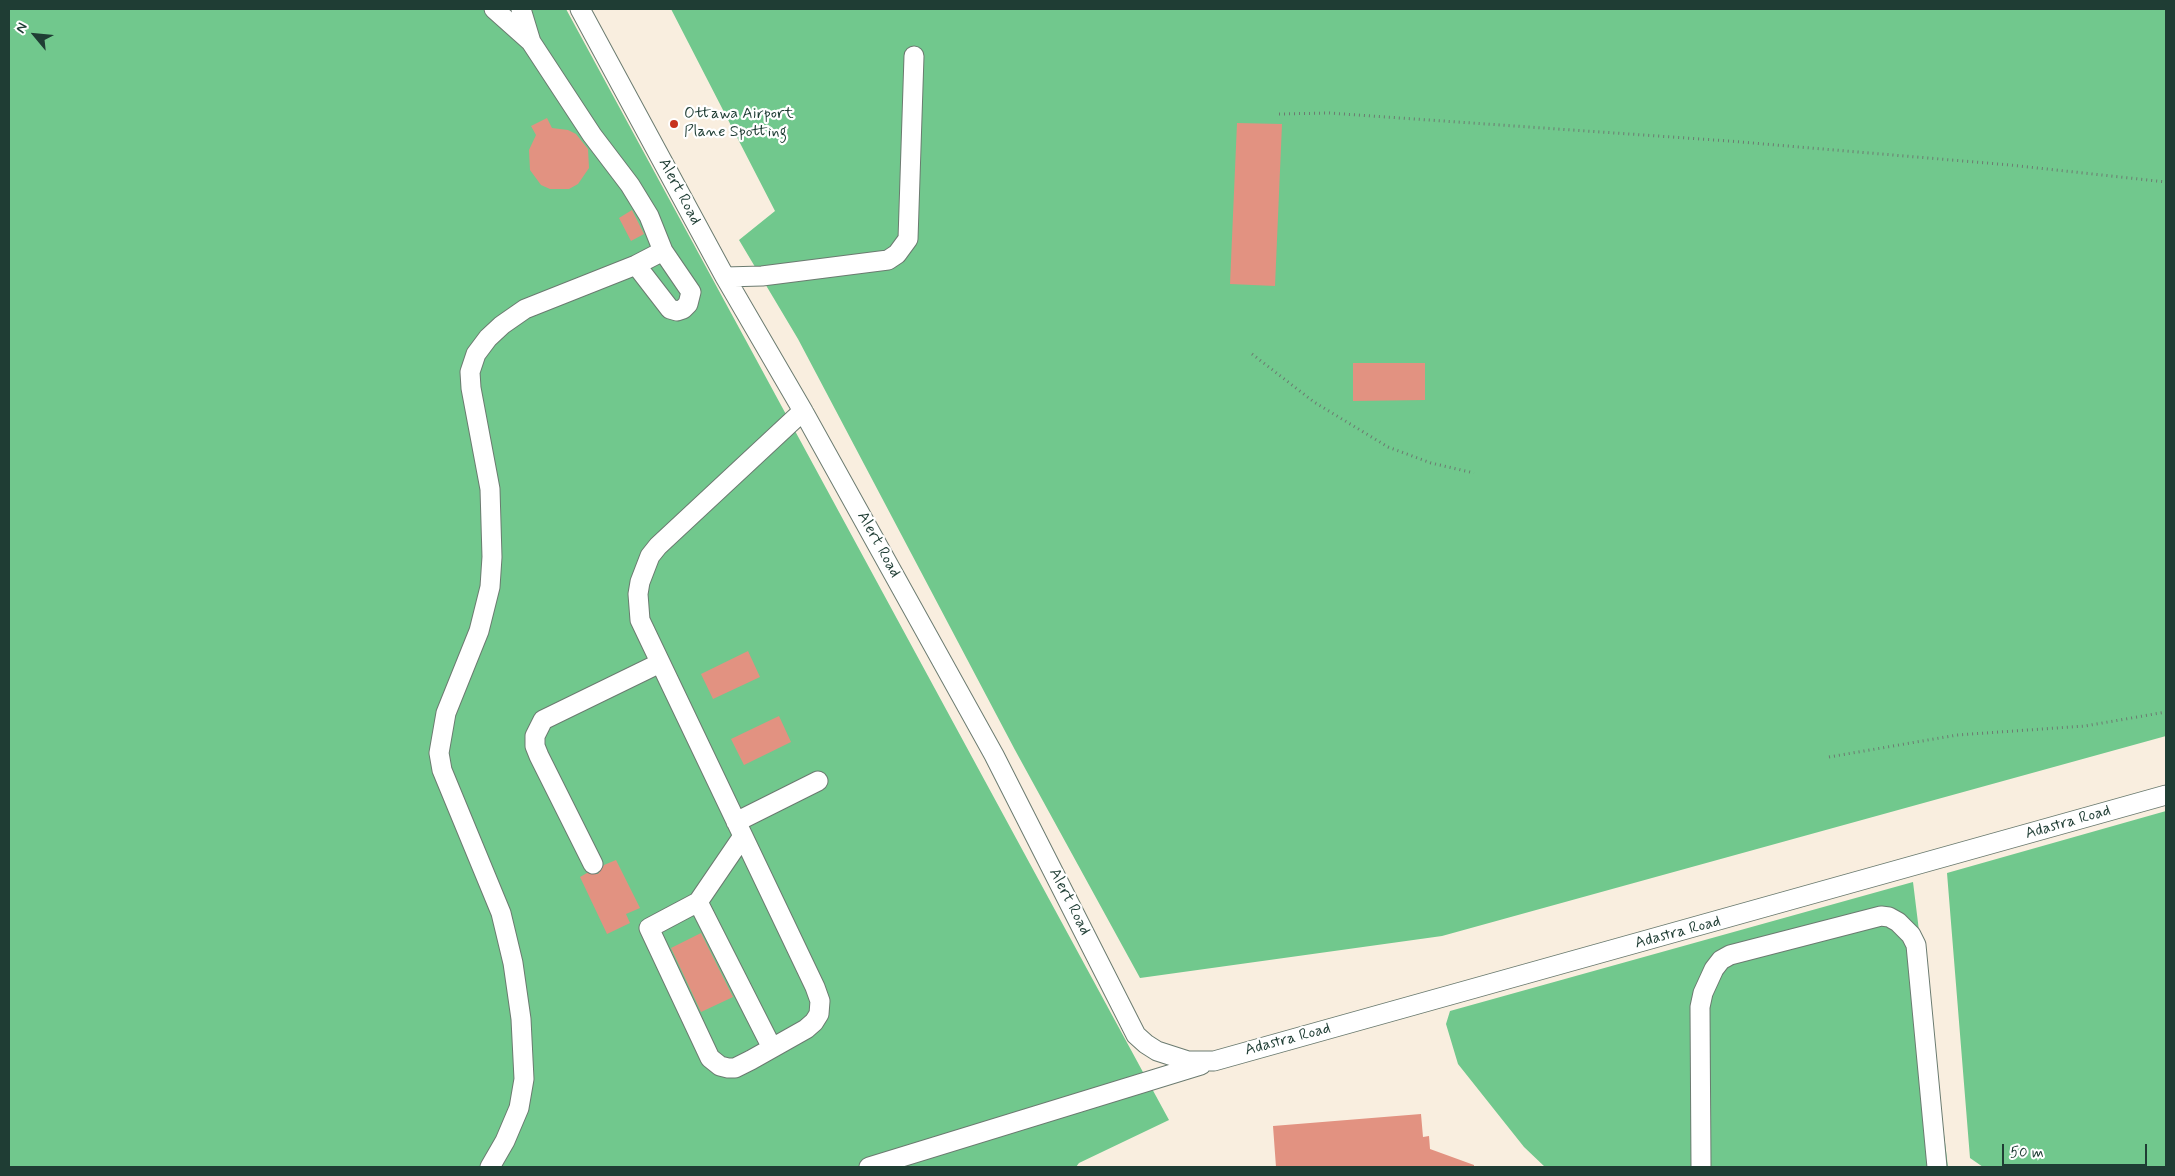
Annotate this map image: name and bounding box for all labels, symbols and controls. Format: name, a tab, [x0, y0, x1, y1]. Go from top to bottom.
north arrow	[10, 10, 60, 60]
text: N	[12, 20, 32, 36]
place label: Ottawa Airport Plane Spotting	[684, 105, 794, 143]
marker: Ottawa Airport Plane Spotting	[668, 118, 680, 130]
street label: Alert Road	[653, 155, 705, 229]
street label: Alert Road	[852, 509, 904, 581]
street label: Adastra Road	[2023, 802, 2113, 844]
street label: Alert Road	[1044, 865, 1094, 939]
street label: Adastra Road	[1633, 912, 1723, 954]
street label: Adastra Road	[1243, 1019, 1333, 1061]
scale bar	[2005, 1134, 2150, 1166]
text: 50 m	[2010, 1143, 2044, 1163]

